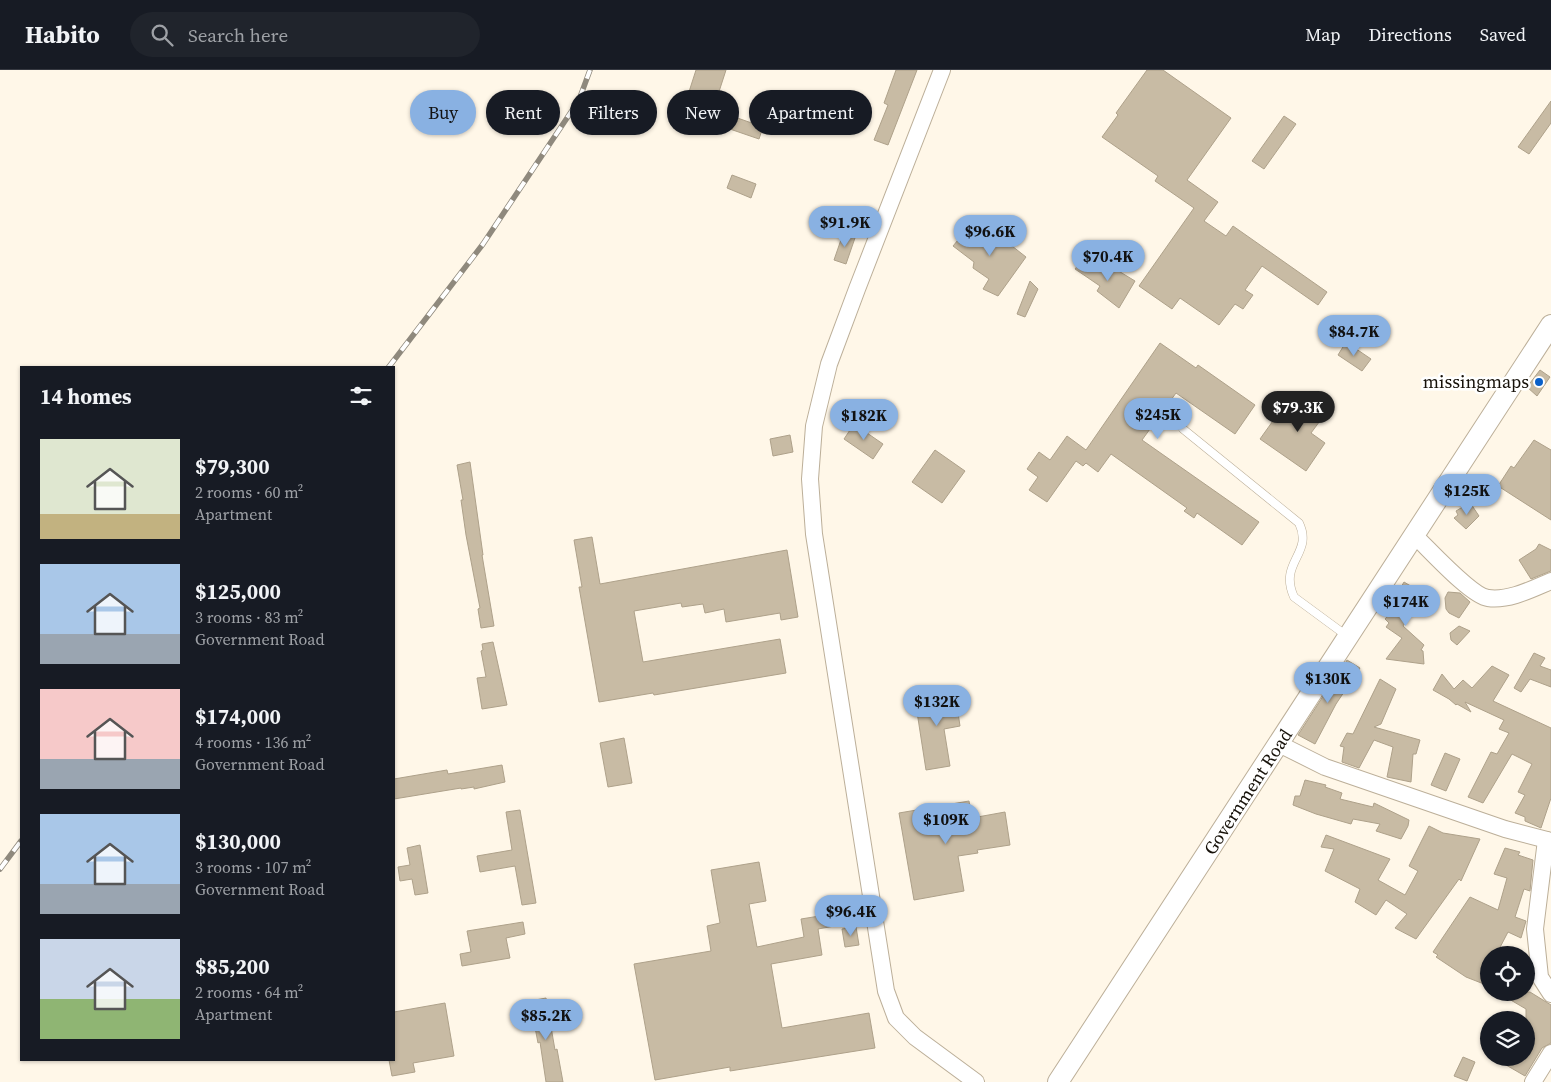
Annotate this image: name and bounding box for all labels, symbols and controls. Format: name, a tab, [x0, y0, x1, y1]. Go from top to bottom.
search box	[130, 12, 480, 57]
text: Habito	[25, 18, 100, 51]
icon: search	[148, 21, 176, 49]
text: Search here	[188, 22, 288, 48]
text: Map	[1305, 22, 1341, 47]
text: Directions	[1369, 22, 1452, 47]
text: Saved	[1480, 22, 1526, 47]
chip: Buy	[410, 90, 476, 135]
chip: Rent	[486, 90, 560, 135]
chip: Filters	[570, 90, 657, 135]
chip: New	[667, 90, 739, 135]
chip: Apartment	[749, 90, 872, 135]
pin: $91.9K	[804, 206, 886, 248]
text: $91.9K	[820, 211, 870, 233]
pin: $96.6K	[949, 214, 1031, 257]
text: $96.6K	[965, 220, 1015, 242]
pin: $70.4K	[1067, 240, 1149, 282]
text: $70.4K	[1083, 245, 1133, 267]
pin: $84.7K	[1313, 314, 1395, 357]
text: $84.7K	[1329, 320, 1379, 342]
place label: missingmaps	[1423, 369, 1529, 394]
marker: missingmaps	[1533, 376, 1545, 388]
text: 14 homes	[40, 382, 132, 411]
icon: filters	[347, 382, 375, 410]
pin: $79.3K	[1257, 390, 1339, 433]
text: $79.3K	[1273, 396, 1323, 418]
pin: $182K	[829, 398, 899, 441]
pin: $245K	[1123, 398, 1193, 440]
text: $245K	[1135, 403, 1181, 425]
text: $182K	[841, 404, 887, 426]
text: $79,300	[195, 452, 270, 481]
icon: home	[80, 459, 140, 519]
pin: $125K	[1432, 474, 1502, 516]
text: $125K	[1444, 479, 1490, 501]
text: 2 rooms · 60 m²	[195, 481, 303, 503]
text: Apartment	[195, 503, 272, 525]
text: $125,000	[195, 577, 281, 606]
icon: home	[80, 584, 140, 644]
pin: $174K	[1371, 584, 1441, 627]
text: $174K	[1383, 590, 1429, 612]
text: 3 rooms · 83 m²	[195, 606, 303, 628]
text: Government Road	[195, 628, 324, 650]
pin: $130K	[1293, 662, 1363, 704]
text: $130K	[1305, 667, 1351, 689]
pin: $132K	[902, 684, 972, 727]
text: $132K	[914, 690, 960, 712]
text: $174,000	[195, 702, 281, 731]
icon: home	[80, 709, 140, 769]
street label: Government Road	[1197, 724, 1298, 860]
text: 4 rooms · 136 m²	[195, 731, 311, 753]
text: Government Road	[195, 753, 324, 775]
pin: $109K	[911, 802, 981, 845]
text: $109K	[923, 808, 969, 830]
text: $130,000	[195, 827, 281, 856]
icon: home	[80, 834, 140, 894]
text: 3 rooms · 107 m²	[195, 856, 311, 878]
text: Government Road	[195, 878, 324, 900]
pin: $96.4K	[810, 894, 892, 937]
text: $96.4K	[826, 900, 876, 922]
map controls	[1480, 946, 1535, 1066]
button: locate	[1480, 946, 1535, 1001]
text: $85,200	[195, 952, 270, 981]
icon: home	[80, 959, 140, 1019]
text: 2 rooms · 64 m²	[195, 981, 303, 1003]
pin: $85.2K	[505, 998, 587, 1041]
text: Apartment	[195, 1003, 272, 1025]
text: $85.2K	[521, 1004, 571, 1026]
button: layers	[1480, 1011, 1535, 1066]

